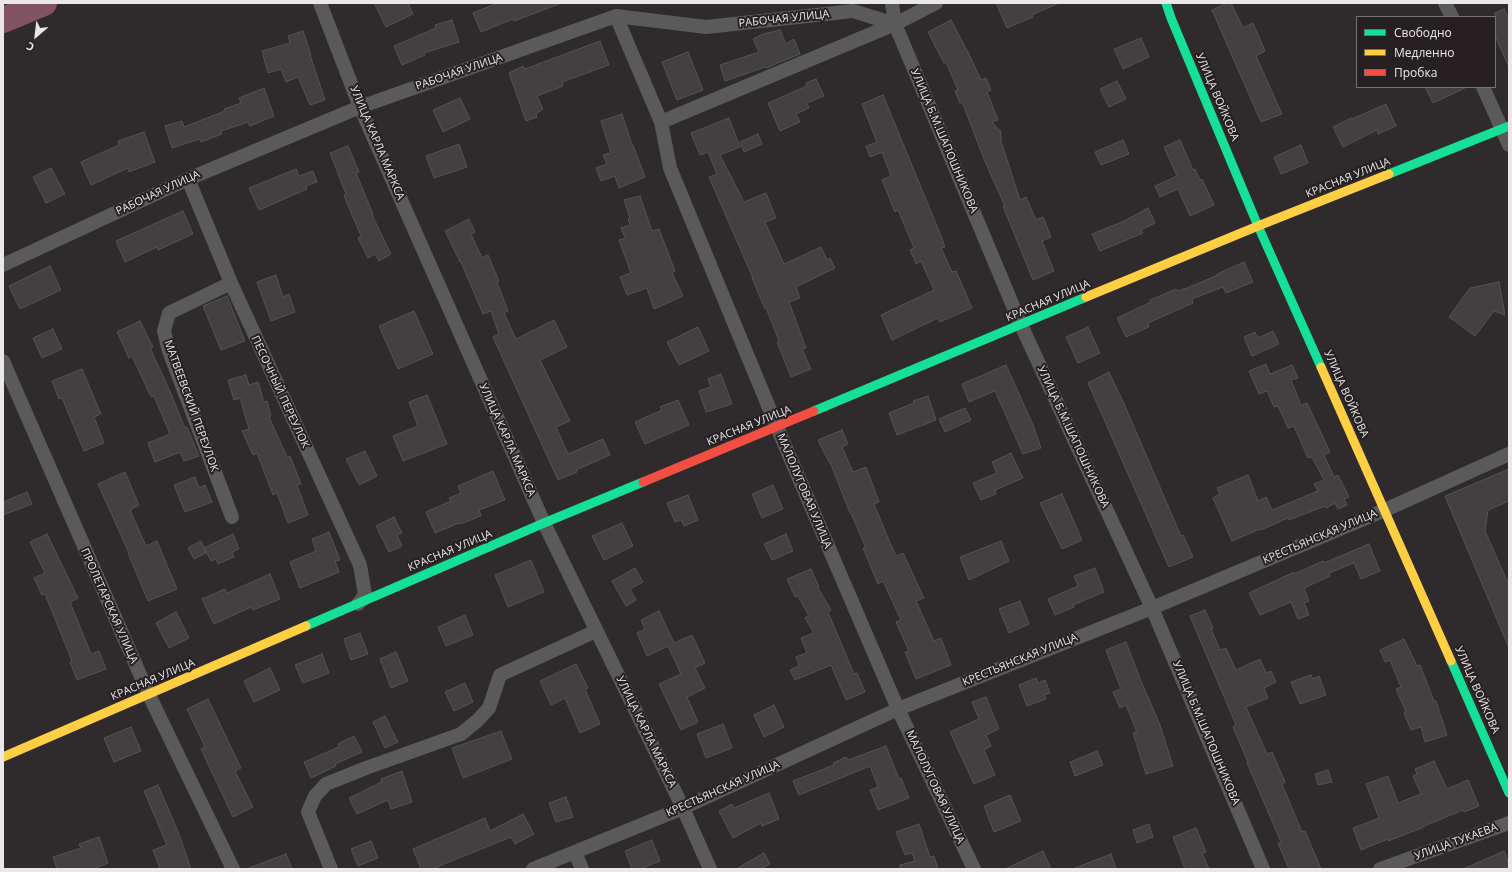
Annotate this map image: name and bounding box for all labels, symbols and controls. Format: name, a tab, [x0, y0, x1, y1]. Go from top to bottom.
street label: РАБОЧАЯ УЛИЦА	[738, 8, 830, 30]
north arrow	[16, 16, 56, 56]
legend	[1356, 16, 1496, 88]
text: Свободно	[1394, 24, 1452, 41]
text: С	[24, 39, 37, 55]
text: Медленно	[1394, 44, 1454, 61]
street label: РАБОЧАЯ УЛИЦА	[414, 51, 504, 93]
street label: УЛИЦА ВОЙКОВА	[1193, 51, 1241, 143]
text: Пробка	[1394, 64, 1437, 81]
street label: УЛИЦА Б.М.ШАПОШНИКОВА	[908, 67, 980, 215]
street label: УЛИЦА КАРЛА МАРКСА	[347, 84, 407, 202]
street label: КРАСНАЯ УЛИЦА	[1304, 155, 1392, 201]
street label: РАБОЧАЯ УЛИЦА	[114, 168, 202, 218]
street label: КРАСНАЯ УЛИЦА	[1004, 277, 1092, 325]
street label: ПЕСОЧНЫЙ ПЕРЕУЛОК	[248, 334, 312, 450]
street label: МАТВЕЕВСКИЙ ПЕРЕУЛОК	[161, 338, 221, 474]
street label: УЛИЦА ВОЙКОВА	[1321, 348, 1371, 440]
street label: УЛИЦА Б.М.ШАПОШНИКОВА	[1034, 364, 1112, 510]
street label: УЛИЦА КАРЛА МАРКСА	[476, 381, 538, 499]
street label: КРАСНАЯ УЛИЦА	[705, 403, 793, 449]
street label: МАЛОЛУГОВАЯ УЛИЦА	[774, 431, 834, 551]
street label: КРЕСТЬЯНСКАЯ УЛИЦА	[1261, 507, 1379, 567]
street label: КРАСНАЯ УЛИЦА	[406, 527, 494, 575]
street label: ПРОЛЕТАРСКАЯ УЛИЦА	[78, 546, 140, 666]
street label: КРЕСТЬЯНСКАЯ УЛИЦА	[961, 631, 1079, 689]
street label: УЛИЦА ВОЙКОВА	[1452, 644, 1502, 736]
street label: КРАСНАЯ УЛИЦА	[109, 656, 197, 704]
street label: УЛИЦА Б.М.ШАПОШНИКОВА	[1170, 659, 1242, 807]
street label: УЛИЦА КАРЛА МАРКСА	[613, 674, 679, 790]
street label: МАЛОЛУГОВАЯ УЛИЦА	[903, 728, 967, 846]
street label: КРЕСТЬЯНСКАЯ УЛИЦА	[664, 758, 782, 820]
street label: УЛИЦА ТУКАЕВА	[1413, 821, 1499, 863]

